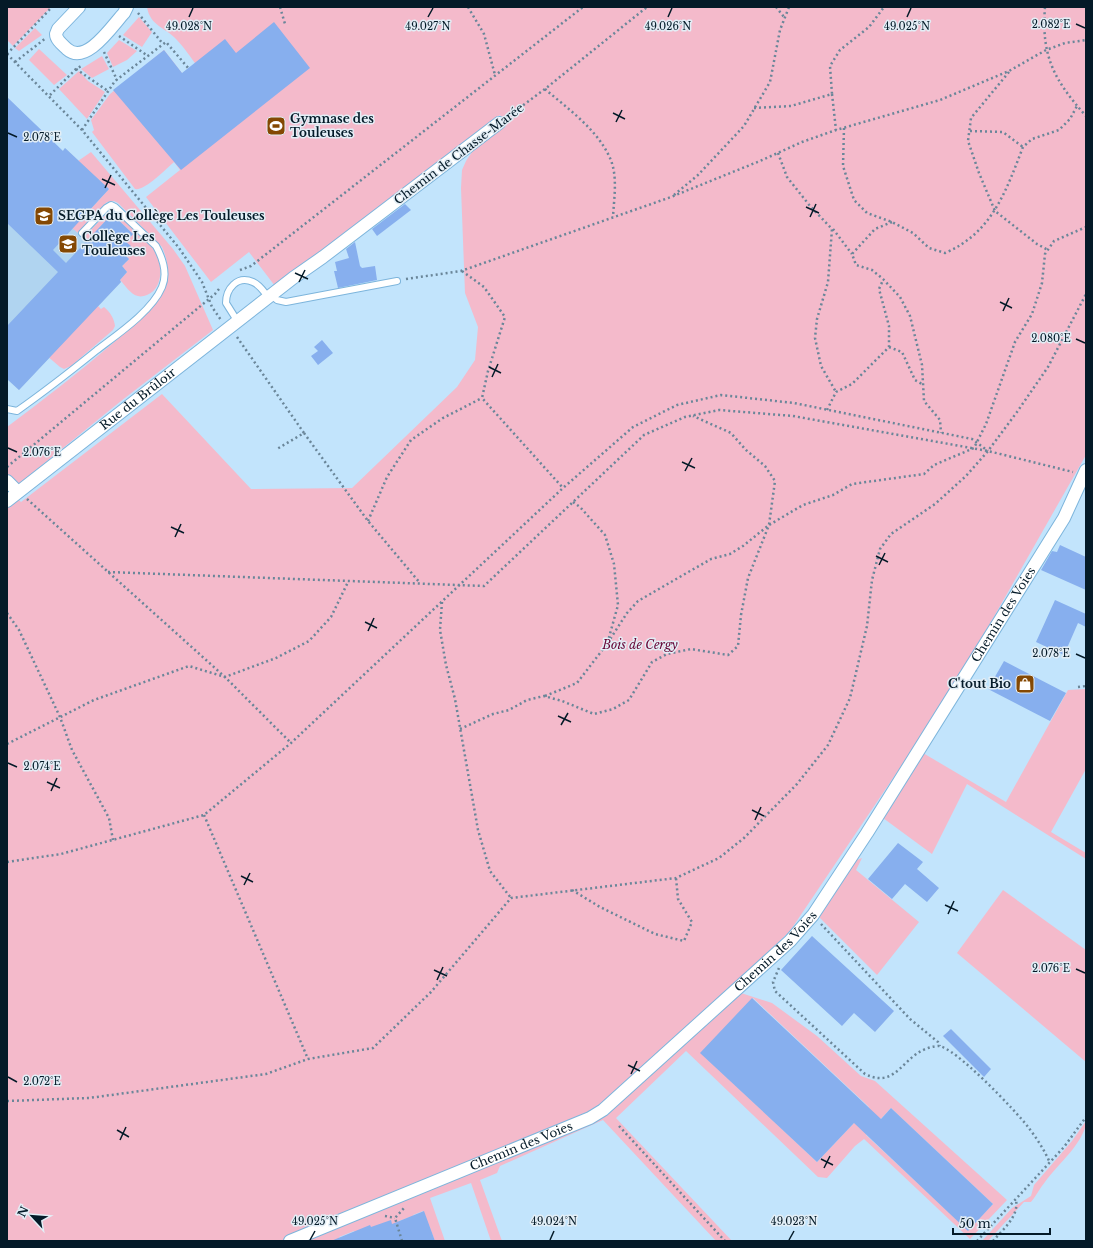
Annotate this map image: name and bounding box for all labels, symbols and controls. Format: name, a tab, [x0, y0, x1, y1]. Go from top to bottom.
text: 2.082°E	[1032, 18, 1070, 31]
text: 49.028°N	[166, 20, 212, 33]
text: 49.027°N	[405, 20, 451, 33]
text: 49.026°N	[645, 20, 691, 33]
text: 49.025°N	[884, 20, 930, 33]
street label: Chemin de Chasse-Marée	[391, 100, 527, 207]
place label: Gymnase des Touleuses	[290, 111, 374, 140]
sports icon: Gymnase des Touleuses	[265, 115, 287, 137]
text: 2.078°E	[23, 131, 61, 144]
school or university icon: SEGPA du Collège Les Touleuses	[33, 205, 55, 227]
place label: SEGPA du Collège Les Touleuses	[58, 208, 265, 223]
place label: Collège Les Touleuses	[82, 229, 155, 258]
school or university icon: Collège Les Touleuses	[57, 233, 79, 255]
text: 2.080°E	[1031, 332, 1071, 345]
street label: Rue du Brûloir	[97, 364, 179, 433]
text: 2.076°E	[23, 446, 61, 459]
street label: Chemin des Voies	[968, 564, 1039, 665]
park label: Bois de Cergy	[601, 637, 679, 652]
text: 2.078°E	[1032, 647, 1070, 660]
shop icon: C'tout Bio	[1014, 673, 1036, 695]
place label: C'tout Bio	[948, 676, 1011, 691]
text: 2.074°E	[24, 760, 60, 773]
street label: Chemin des Voies	[731, 908, 820, 995]
text: 2.076°E	[1032, 962, 1070, 975]
text: 2.072°E	[23, 1075, 61, 1088]
street label: Chemin des Voies	[468, 1118, 575, 1173]
north arrow	[12, 1196, 52, 1236]
text: N	[14, 1203, 32, 1219]
scale bar	[953, 1210, 1050, 1236]
text: 49.025°N	[292, 1215, 338, 1228]
text: 49.024°N	[531, 1215, 577, 1228]
text: 49.023°N	[771, 1215, 817, 1228]
text: 50 m	[959, 1216, 991, 1231]

